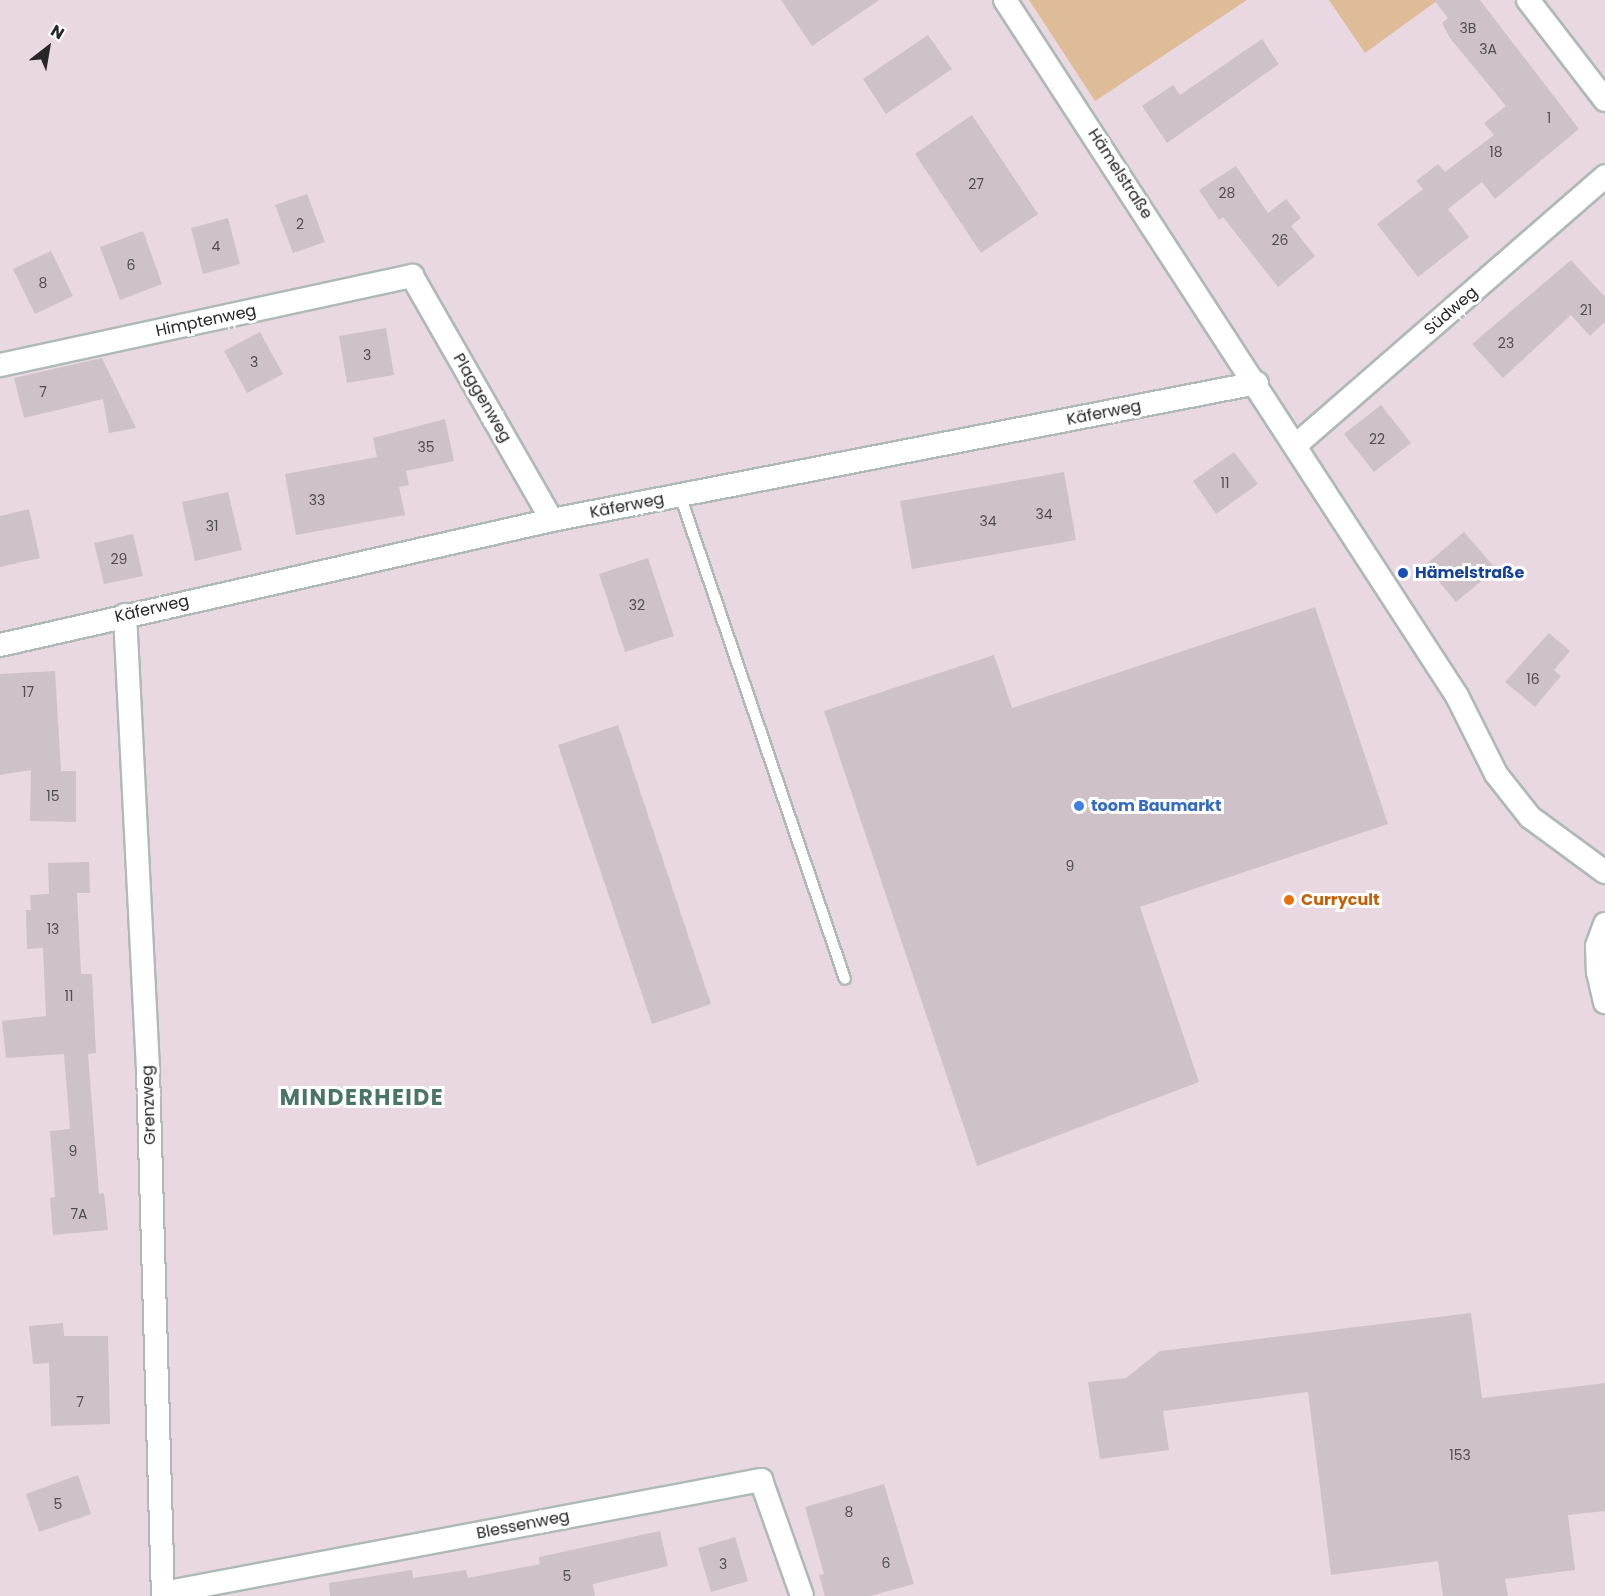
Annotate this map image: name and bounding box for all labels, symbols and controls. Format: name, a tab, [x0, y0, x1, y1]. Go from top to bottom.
north arrow	[18, 18, 78, 78]
text: N	[46, 19, 69, 45]
house number: 3B	[1460, 20, 1476, 36]
house number: 3A	[1479, 41, 1497, 57]
house number: 1	[1547, 110, 1551, 126]
street label: Hämelstraße	[1084, 125, 1156, 223]
house number: 18	[1489, 144, 1503, 160]
house number: 27	[968, 176, 984, 192]
house number: 28	[1219, 185, 1235, 201]
house number: 2	[296, 216, 304, 232]
house number: 26	[1272, 232, 1288, 248]
house number: 4	[212, 238, 220, 254]
house number: 6	[127, 257, 135, 273]
house number: 8	[39, 275, 47, 291]
street label: Südweg	[1420, 283, 1482, 339]
street label: Himptenweg	[154, 301, 258, 341]
house number: 21	[1580, 302, 1592, 318]
house number: 23	[1498, 335, 1514, 351]
house number: 3	[363, 347, 371, 363]
street label: Plaggenweg	[449, 350, 515, 446]
house number: 3	[250, 354, 258, 370]
house number: 7	[39, 384, 47, 400]
street label: Käferweg	[1065, 396, 1143, 430]
house number: 22	[1369, 431, 1385, 447]
house number: 35	[417, 439, 435, 455]
house number: 11	[1221, 475, 1229, 491]
street label: Käferweg	[588, 489, 666, 523]
house number: 33	[309, 492, 325, 508]
house number: 34	[1035, 506, 1053, 522]
house number: 34	[979, 513, 997, 529]
house number: 31	[206, 518, 218, 534]
house number: 29	[111, 551, 127, 567]
place label: Hämelstraße	[1415, 563, 1524, 583]
marker: Hämelstraße	[1396, 566, 1410, 580]
street label: Käferweg	[113, 591, 191, 627]
house number: 32	[629, 597, 645, 613]
house number: 16	[1526, 671, 1540, 687]
house number: 17	[22, 684, 34, 700]
house number: 15	[46, 788, 60, 804]
place label: toom Baumarkt	[1091, 796, 1221, 816]
marker: toom Baumarkt	[1072, 799, 1086, 813]
house number: 9	[1066, 858, 1074, 874]
place label: Currycult	[1301, 890, 1379, 910]
marker: Currycult	[1282, 893, 1296, 907]
house number: 13	[47, 921, 59, 937]
house number: 11	[65, 988, 73, 1004]
street label: Grenzweg	[138, 1065, 160, 1145]
district label: MINDERHEIDE	[280, 1085, 444, 1111]
house number: 9	[69, 1143, 77, 1159]
house number: 7A	[70, 1206, 88, 1222]
house number: 7	[76, 1394, 84, 1410]
house number: 153	[1449, 1447, 1471, 1463]
house number: 5	[54, 1496, 62, 1512]
house number: 8	[845, 1504, 853, 1520]
street label: Blessenweg	[475, 1507, 571, 1543]
house number: 6	[882, 1555, 890, 1571]
house number: 3	[719, 1556, 727, 1572]
house number: 5	[563, 1568, 571, 1584]

